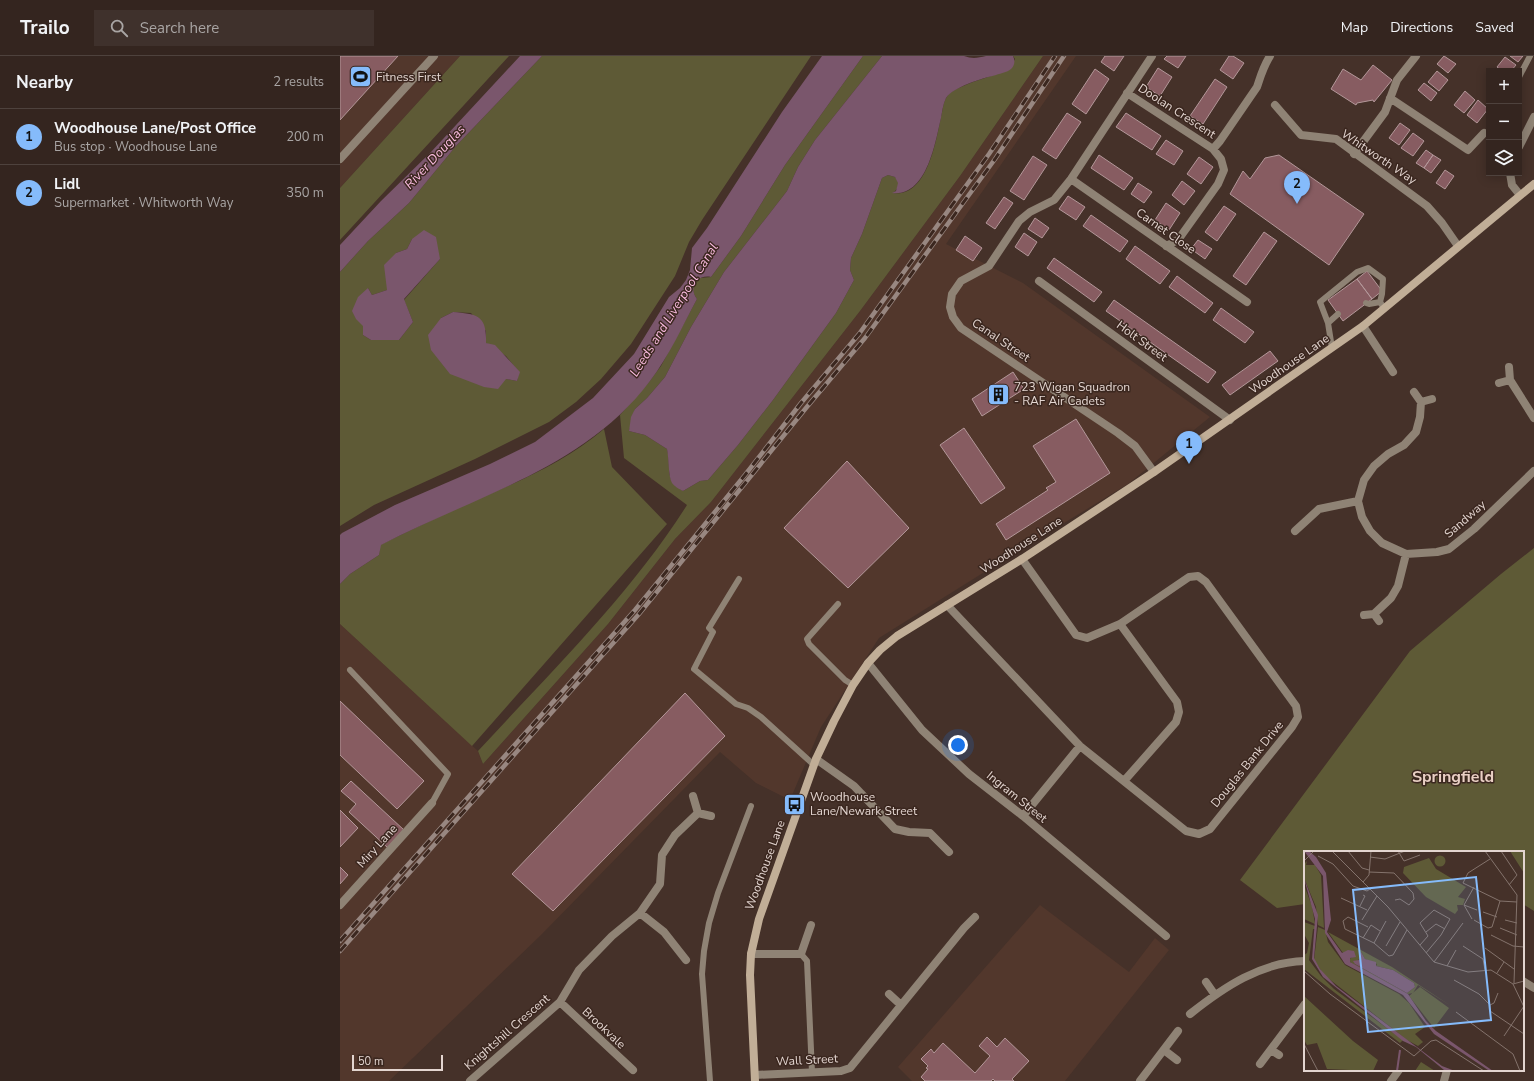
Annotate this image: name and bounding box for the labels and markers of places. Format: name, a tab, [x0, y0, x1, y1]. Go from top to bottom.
sports icon: Fitness First	[347, 64, 373, 90]
place label: Fitness First	[376, 69, 442, 85]
pin: 2	[1284, 171, 1310, 204]
place label: 723 Wigan Squadron - RAF Air Cadets	[1014, 379, 1130, 409]
building icon: 723 Wigan Squadron - RAF Air Cadets	[985, 381, 1011, 407]
pin: 1	[1176, 431, 1202, 464]
place label: Woodhouse Lane/Newark Street	[810, 789, 918, 819]
bus stop icon: Woodhouse Lane/Newark Street	[781, 791, 807, 817]

